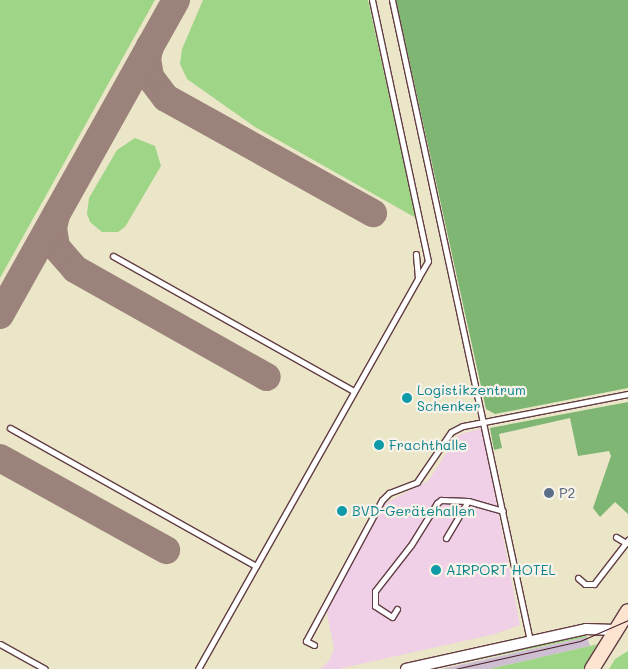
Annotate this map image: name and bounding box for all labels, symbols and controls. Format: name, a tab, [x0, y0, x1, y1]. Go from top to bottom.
place label: Logistikzentrum Schenker	[417, 382, 526, 414]
marker: Logistikzentrum Schenker	[401, 392, 413, 404]
place label: Frachthalle	[389, 437, 467, 453]
marker: Frachthalle	[373, 439, 385, 451]
place label: P2	[559, 485, 575, 501]
marker: P2	[543, 487, 555, 499]
place label: BVD-Gerätehallen	[352, 503, 475, 519]
marker: BVD-Gerätehallen	[336, 505, 348, 517]
place label: AIRPORT HOTEL	[446, 562, 556, 578]
marker: AIRPORT HOTEL	[430, 564, 442, 576]

